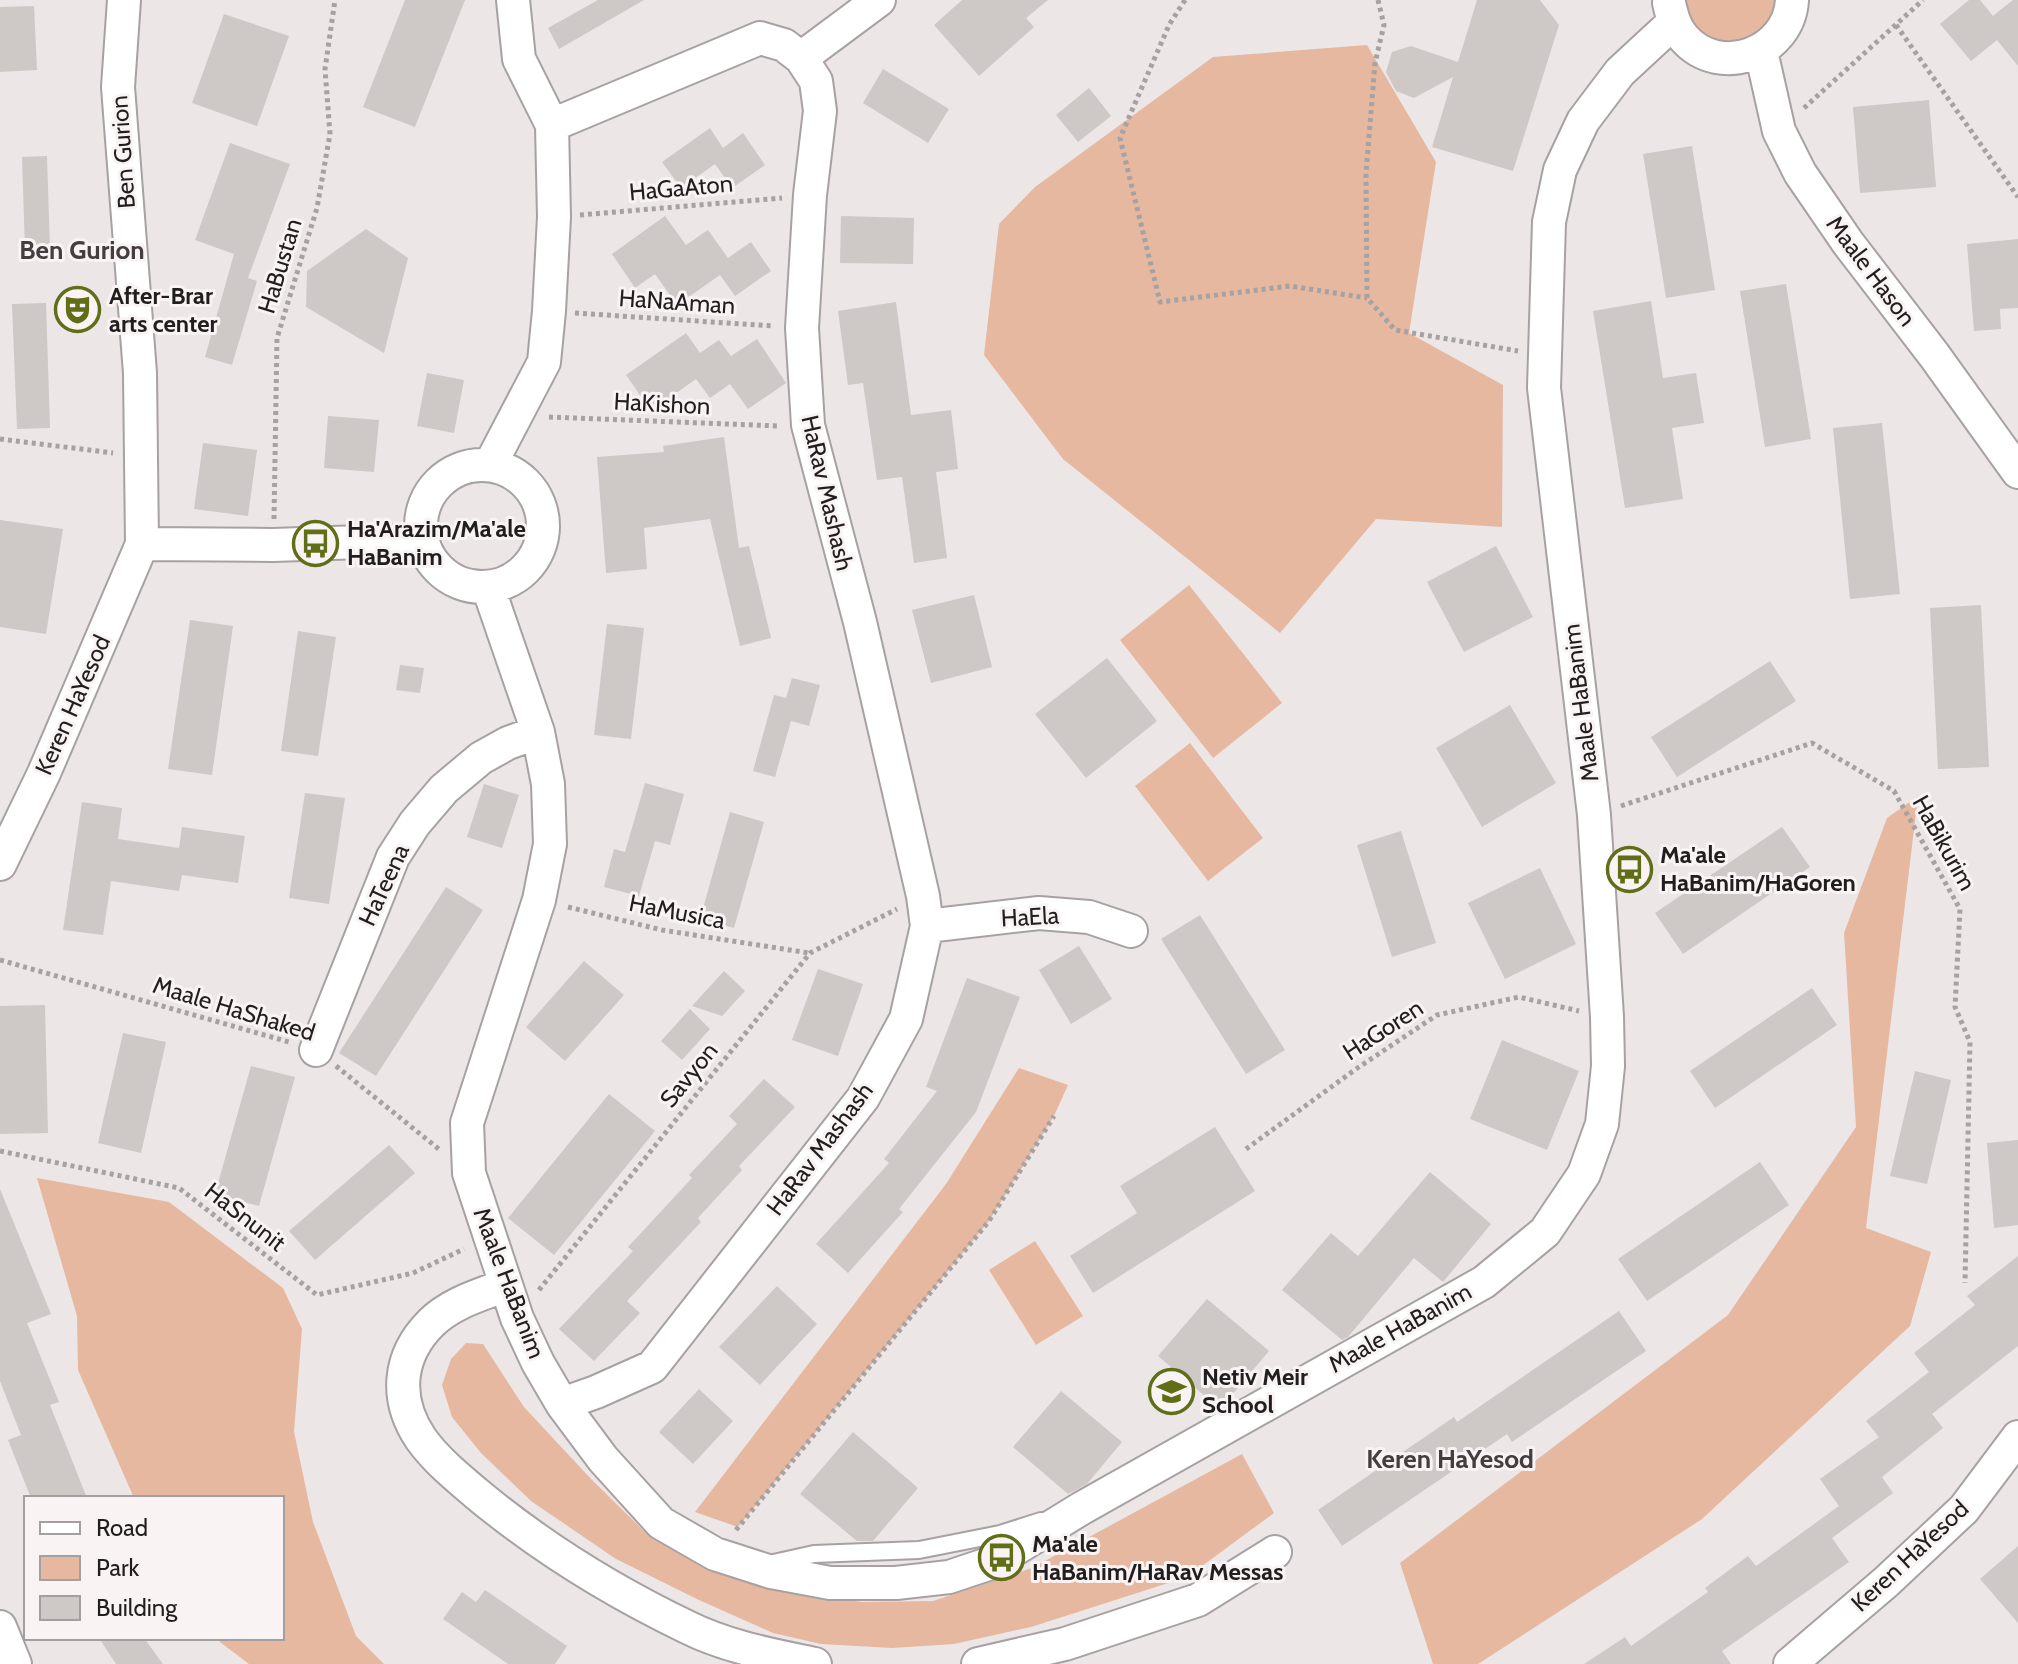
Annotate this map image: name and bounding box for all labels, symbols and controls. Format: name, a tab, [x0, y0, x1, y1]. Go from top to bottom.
street label: Ben Gurion	[104, 95, 141, 210]
street label: HaGaAton	[628, 169, 734, 206]
street label: Maale Hason	[1821, 210, 1922, 331]
street label: HaBustan	[251, 215, 308, 317]
district label: Ben Gurion	[19, 234, 145, 266]
place label: After-Brar arts center	[109, 281, 218, 338]
street label: HaNaAman	[618, 283, 736, 320]
theatre icon: After-Brar arts center	[54, 286, 102, 334]
street label: HaKishon	[613, 386, 711, 421]
street label: HaRav Mashash	[796, 412, 859, 573]
place label: Ha'Arazim/Ma'ale HaBanim	[347, 514, 526, 571]
bus stop icon: Ha'Arazim/Ma'ale HaBanim	[292, 519, 340, 567]
street label: Maale HaBanim	[1556, 622, 1605, 784]
street label: Keren HaYesod	[29, 630, 116, 779]
street label: HaBikurim	[1907, 790, 1982, 895]
street label: HaTeena	[352, 839, 415, 930]
place label: Ma'ale HaBanim/HaGoren	[1660, 840, 1856, 897]
bus stop icon: Ma'ale HaBanim/HaGoren	[1605, 845, 1653, 893]
street label: HaMusica	[627, 888, 728, 935]
street label: HaEla	[1000, 900, 1060, 933]
street label: Maale HaShaked	[150, 970, 319, 1047]
street label: HaGoren	[1337, 993, 1428, 1066]
street label: Savyon	[654, 1036, 724, 1113]
street label: HaRav Mashash	[760, 1077, 879, 1221]
street label: HaSnunit	[199, 1176, 291, 1257]
street label: Maale HaBanim	[467, 1203, 551, 1362]
street label: Maale HaBanim	[1323, 1276, 1476, 1379]
place label: Netiv Meir School	[1202, 1362, 1308, 1419]
school or university icon: Netiv Meir School	[1147, 1367, 1195, 1415]
district label: Keren HaYesod	[1366, 1443, 1534, 1475]
street label: Keren HaYesod	[1845, 1494, 1974, 1617]
legend	[24, 1496, 284, 1640]
text: Road	[96, 1513, 148, 1542]
place label: Ma'ale HaBanim/HaRav Messas	[1032, 1529, 1283, 1586]
bus stop icon: Ma'ale HaBanim/HaRav Messas	[977, 1534, 1025, 1582]
text: Park	[96, 1553, 139, 1582]
text: Building	[96, 1593, 178, 1622]

